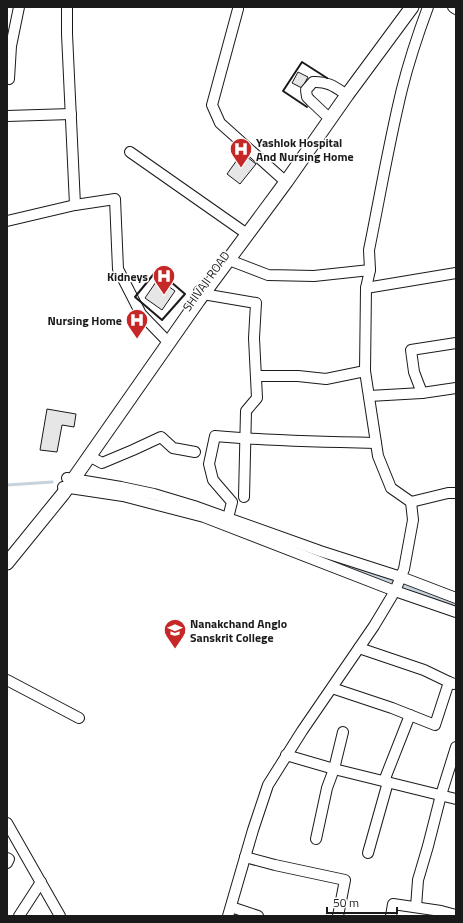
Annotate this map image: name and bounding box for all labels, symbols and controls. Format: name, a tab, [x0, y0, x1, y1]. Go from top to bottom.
place label: Yashlok Hospital And Nursing Home	[256, 133, 354, 166]
hospital icon: Yashlok Hospital And Nursing Home	[228, 136, 254, 169]
street label: SHIVAJI ROAD	[178, 247, 235, 315]
hospital icon: Kidneys	[151, 263, 177, 296]
place label: Kidneys	[107, 267, 148, 286]
hospital icon: Nursing Home	[124, 307, 150, 340]
place label: Nursing Home	[48, 311, 122, 330]
place label: Nanakchand Anglo Sanskrit College	[190, 614, 287, 647]
school or university icon: Nanakchand Anglo Sanskrit College	[162, 617, 188, 650]
scale bar	[327, 889, 397, 915]
text: 50 m	[333, 893, 359, 912]

